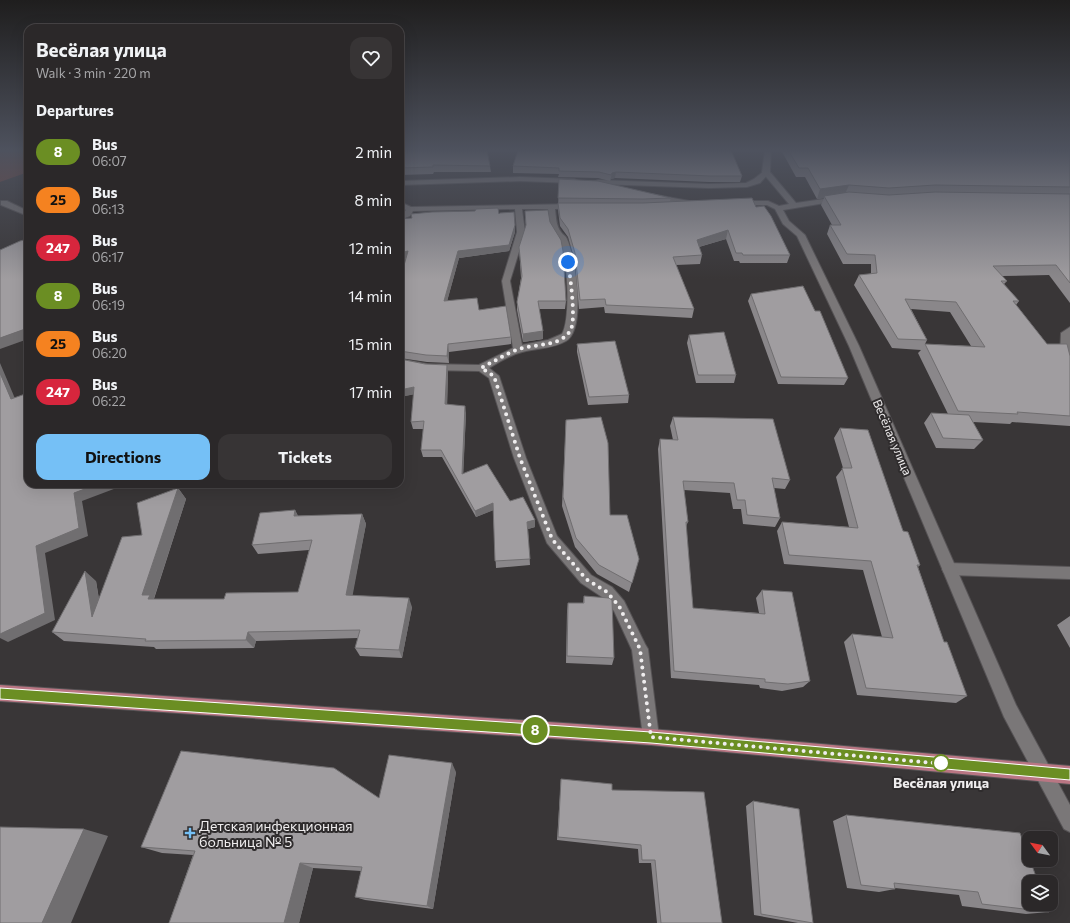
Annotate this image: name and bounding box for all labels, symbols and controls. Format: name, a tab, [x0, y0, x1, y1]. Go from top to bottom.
button: heart	[350, 37, 392, 79]
text: Весёлая улица	[36, 38, 167, 61]
text: Walk · 3 min · 220 m	[36, 65, 151, 81]
text: Departures	[36, 101, 114, 119]
text: Bus	[92, 135, 117, 153]
text: 8	[54, 143, 62, 160]
text: 2 min	[355, 143, 392, 161]
text: 06:07	[92, 153, 127, 169]
text: Bus	[92, 183, 117, 201]
text: 25	[50, 191, 66, 208]
text: 8 min	[354, 191, 392, 209]
text: 06:13	[92, 201, 124, 217]
text: Bus	[92, 231, 117, 249]
text: 247	[46, 239, 70, 256]
text: 12 min	[349, 239, 392, 257]
text: 06:17	[92, 249, 124, 265]
your location	[558, 252, 578, 272]
text: Bus	[92, 279, 117, 297]
text: 8	[54, 287, 62, 304]
text: 14 min	[348, 287, 392, 305]
text: 06:19	[92, 297, 125, 313]
text: Bus	[92, 327, 117, 345]
text: 25	[50, 335, 66, 352]
text: 15 min	[349, 335, 392, 353]
text: 06:20	[92, 345, 127, 361]
text: Bus	[92, 375, 117, 393]
text: 247	[46, 383, 70, 400]
text: 17 min	[349, 383, 392, 401]
text: 06:22	[92, 393, 126, 409]
street label: Весёлая улица	[871, 397, 915, 477]
button: Directions	[36, 434, 210, 480]
button: Tickets	[218, 434, 392, 480]
line badge: 8	[522, 717, 548, 743]
text: 8	[531, 721, 539, 738]
marker: Весёлая улица	[932, 754, 950, 772]
place label: Весёлая улица	[893, 774, 989, 791]
place label: Детская инфекционная больница № 5	[199, 817, 353, 850]
marker: Детская инфекционная больница № 5	[184, 827, 196, 839]
north arrow	[1022, 831, 1058, 867]
map controls	[1022, 831, 1058, 911]
button: layers	[1022, 875, 1058, 911]

